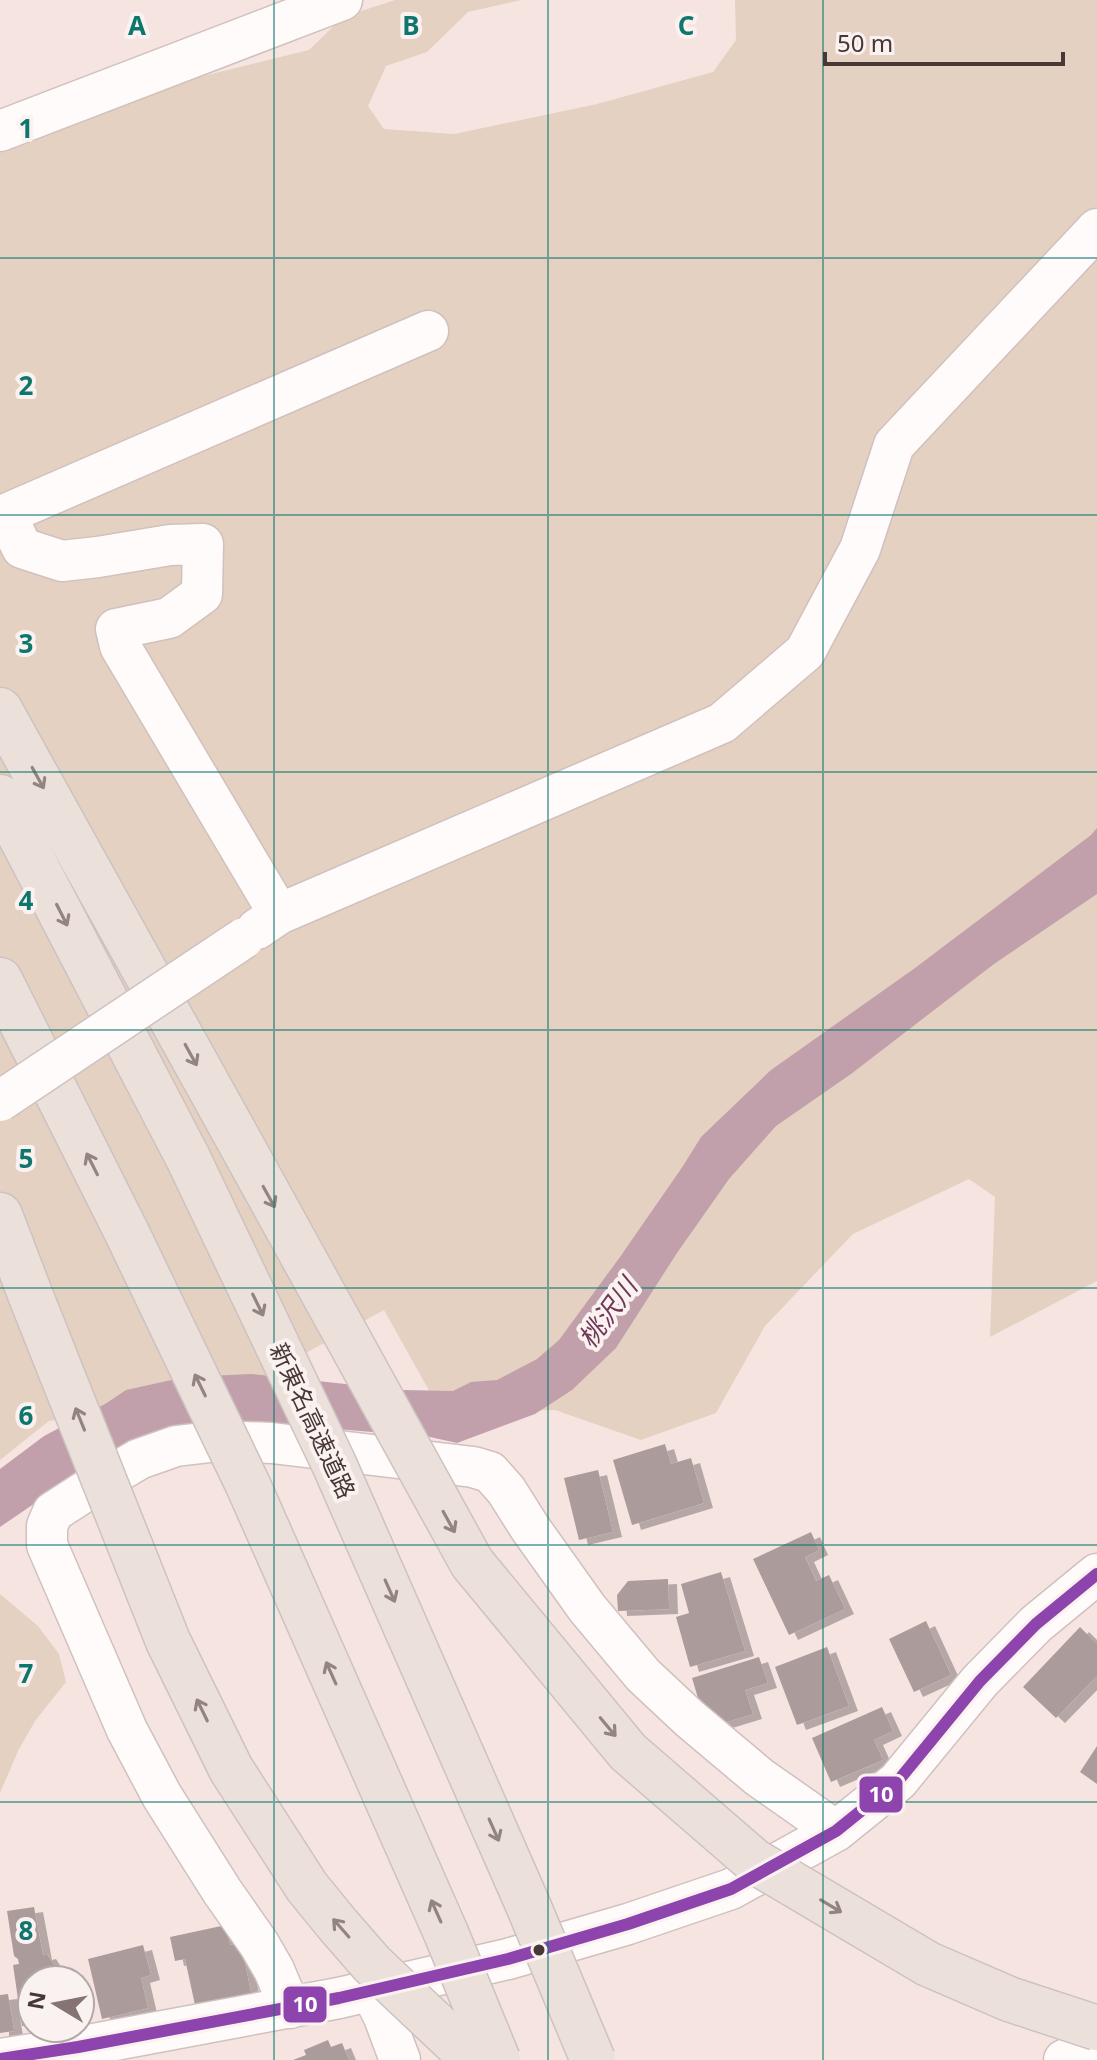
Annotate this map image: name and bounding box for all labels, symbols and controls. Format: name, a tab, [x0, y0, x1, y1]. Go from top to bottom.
text: A	[128, 7, 146, 43]
text: B	[402, 7, 420, 43]
text: C	[678, 7, 694, 43]
scale bar	[825, 16, 1063, 66]
text: 50 m	[837, 26, 893, 59]
text: 1	[19, 110, 33, 146]
text: 2	[19, 367, 34, 403]
text: 3	[19, 625, 33, 661]
one-way arrow	[30, 766, 46, 789]
text: 4	[19, 882, 34, 918]
one-way arrow	[54, 903, 70, 927]
one-way arrow	[184, 1042, 199, 1066]
text: 5	[19, 1140, 33, 1176]
one-way arrow	[84, 1152, 99, 1176]
one-way arrow	[262, 1184, 278, 1208]
water label: 桃沢川	[570, 1268, 646, 1355]
one-way arrow	[250, 1292, 266, 1316]
street label: 新東名高速道路	[263, 1337, 364, 1503]
one-way arrow	[192, 1374, 207, 1398]
text: 6	[19, 1397, 34, 1433]
one-way arrow	[71, 1407, 86, 1432]
one-way arrow	[442, 1510, 458, 1533]
one-way arrow	[383, 1579, 398, 1603]
text: 7	[19, 1655, 34, 1691]
one-way arrow	[322, 1661, 337, 1686]
one-way arrow	[194, 1698, 209, 1722]
one-way arrow	[599, 1717, 617, 1737]
line badge: 10	[858, 1775, 904, 1814]
text: 10	[868, 1778, 894, 1808]
one-way arrow	[488, 1817, 503, 1841]
one-way arrow	[819, 1898, 842, 1914]
one-way arrow	[427, 1899, 442, 1923]
text: 8	[19, 1912, 33, 1948]
one-way arrow	[332, 1919, 350, 1939]
unlabelled marker	[531, 1942, 547, 1958]
north arrow	[16, 1964, 96, 2044]
line badge: 10	[282, 1985, 328, 2024]
text: 10	[292, 1988, 318, 2018]
text: N	[19, 1989, 52, 2012]

